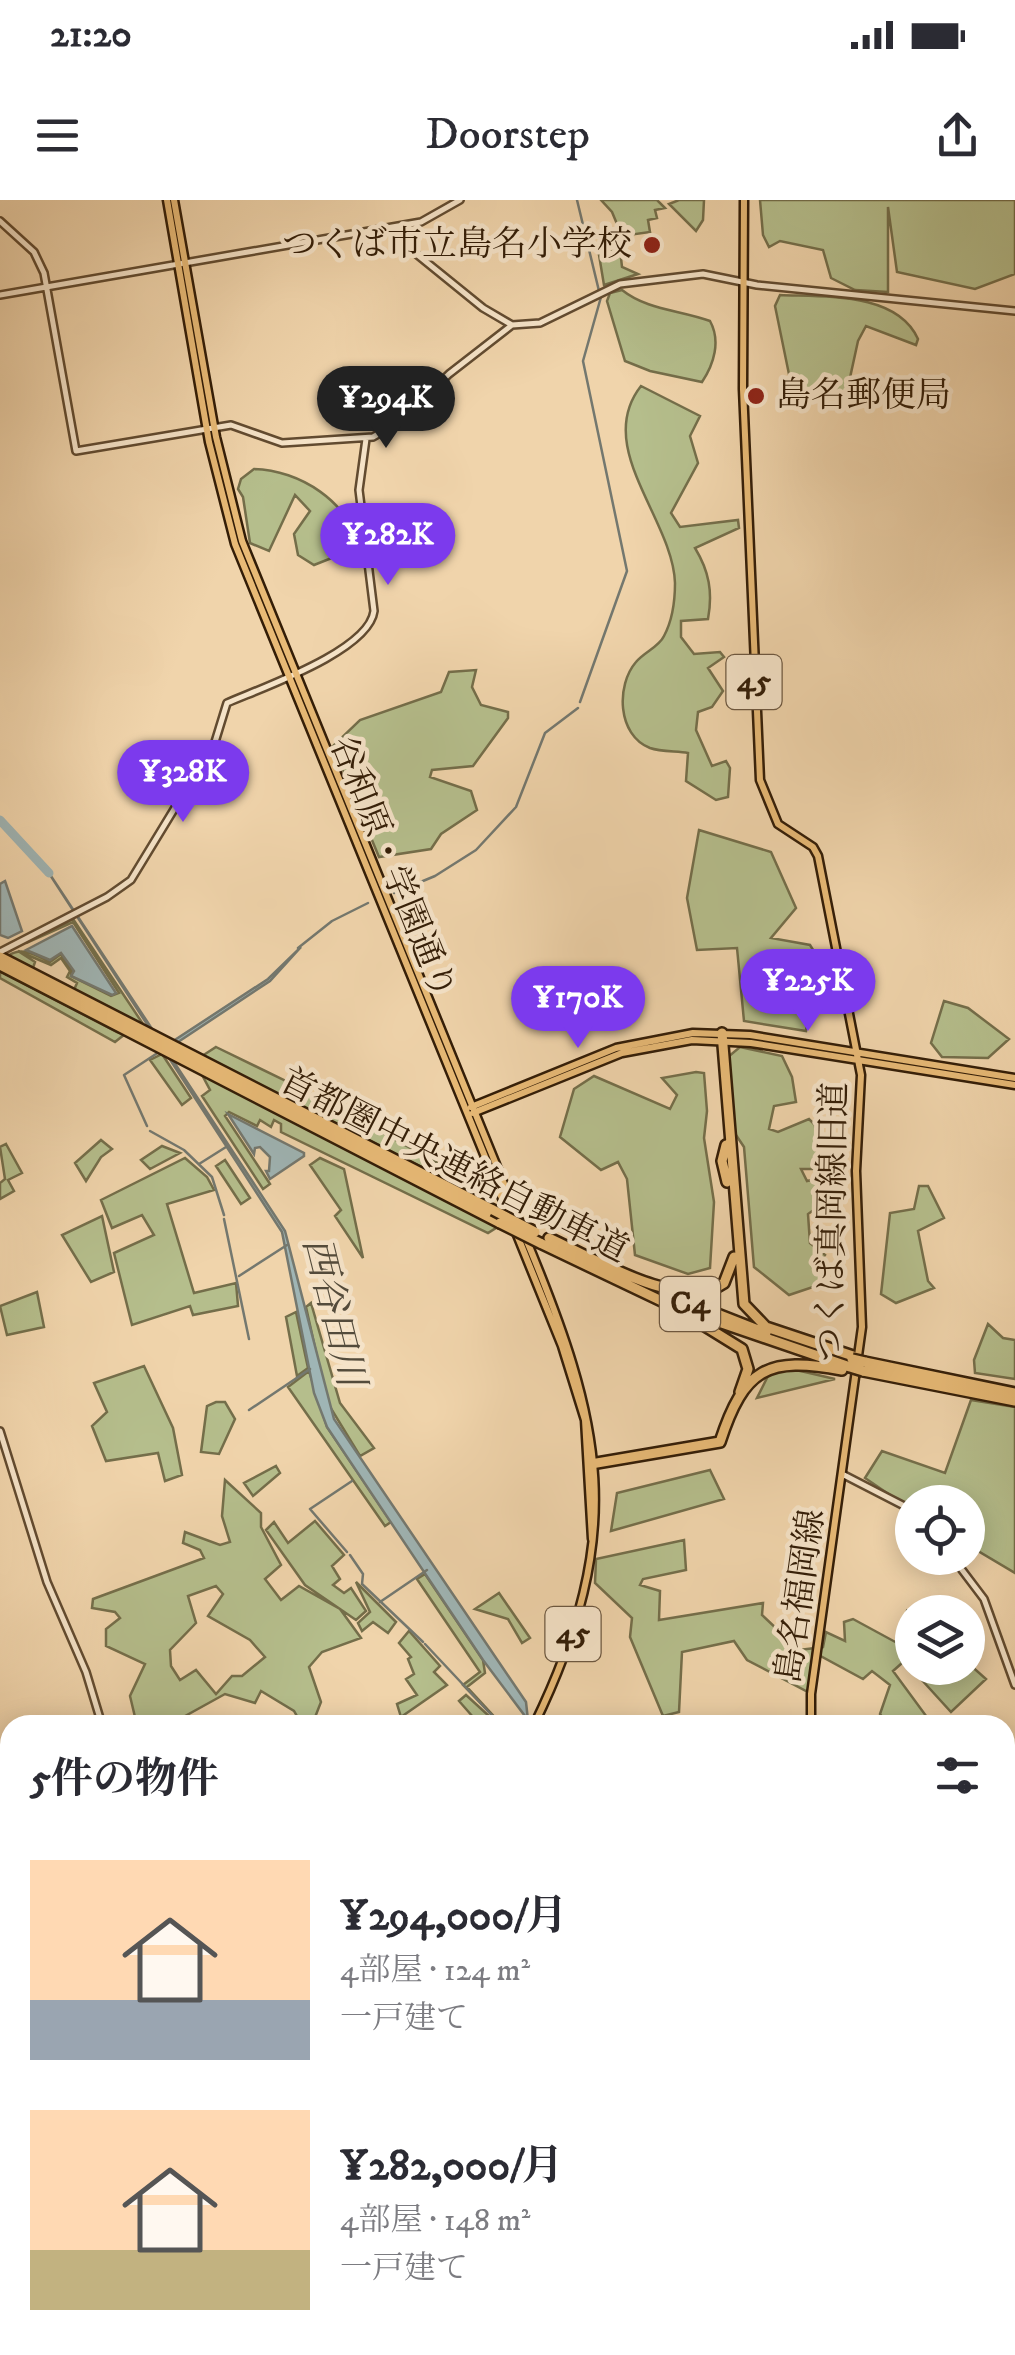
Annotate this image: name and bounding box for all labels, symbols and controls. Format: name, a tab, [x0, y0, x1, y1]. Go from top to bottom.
text: 21:20	[50, 11, 132, 59]
text: Doorstep	[425, 107, 590, 163]
icon: menu	[30, 108, 85, 163]
icon: share	[930, 108, 985, 163]
place label: つくば市立島名小学校	[282, 223, 632, 267]
marker: つくば市立島名小学校	[641, 234, 663, 256]
pin: ¥294K	[316, 366, 456, 451]
place label: 島名郵便局	[776, 374, 951, 418]
text: ¥294K	[339, 378, 433, 418]
marker: 島名郵便局	[745, 385, 767, 407]
pin: ¥282K	[318, 503, 458, 588]
text: ¥282K	[342, 515, 434, 555]
road number: 45	[726, 655, 782, 709]
street label: 谷和原・学園通り	[319, 730, 465, 1006]
pin: ¥328K	[113, 740, 253, 825]
text: ¥328K	[139, 752, 227, 792]
pin: ¥225K	[738, 949, 878, 1034]
text: ¥225K	[762, 961, 854, 1001]
pin: ¥170K	[508, 966, 648, 1051]
text: ¥170K	[533, 978, 623, 1018]
street label: 首都圏中央連絡自動車道	[272, 1059, 636, 1273]
street label: つくば真岡線旧道	[809, 1082, 857, 1362]
water label: 西谷田川	[291, 1232, 376, 1395]
road number: C4	[660, 1277, 720, 1331]
map controls	[895, 1485, 985, 1685]
button: locate	[895, 1485, 985, 1575]
street label: 島名福岡線	[767, 1506, 835, 1686]
button: layers	[895, 1595, 985, 1685]
road number: 45	[546, 1607, 600, 1661]
icon: filters	[930, 1748, 985, 1803]
text: 5件の物件	[30, 1754, 219, 1806]
text: ¥294,000/月	[340, 1891, 568, 1943]
icon: home	[110, 1900, 230, 2020]
text: 4部屋 · 124 m²	[340, 1951, 530, 1991]
text: 一戸建て	[340, 1999, 468, 2039]
text: ¥282,000/月	[340, 2141, 563, 2193]
icon: home	[110, 2150, 230, 2270]
text: 4部屋 · 148 m²	[340, 2201, 530, 2241]
text: 一戸建て	[340, 2249, 468, 2289]

